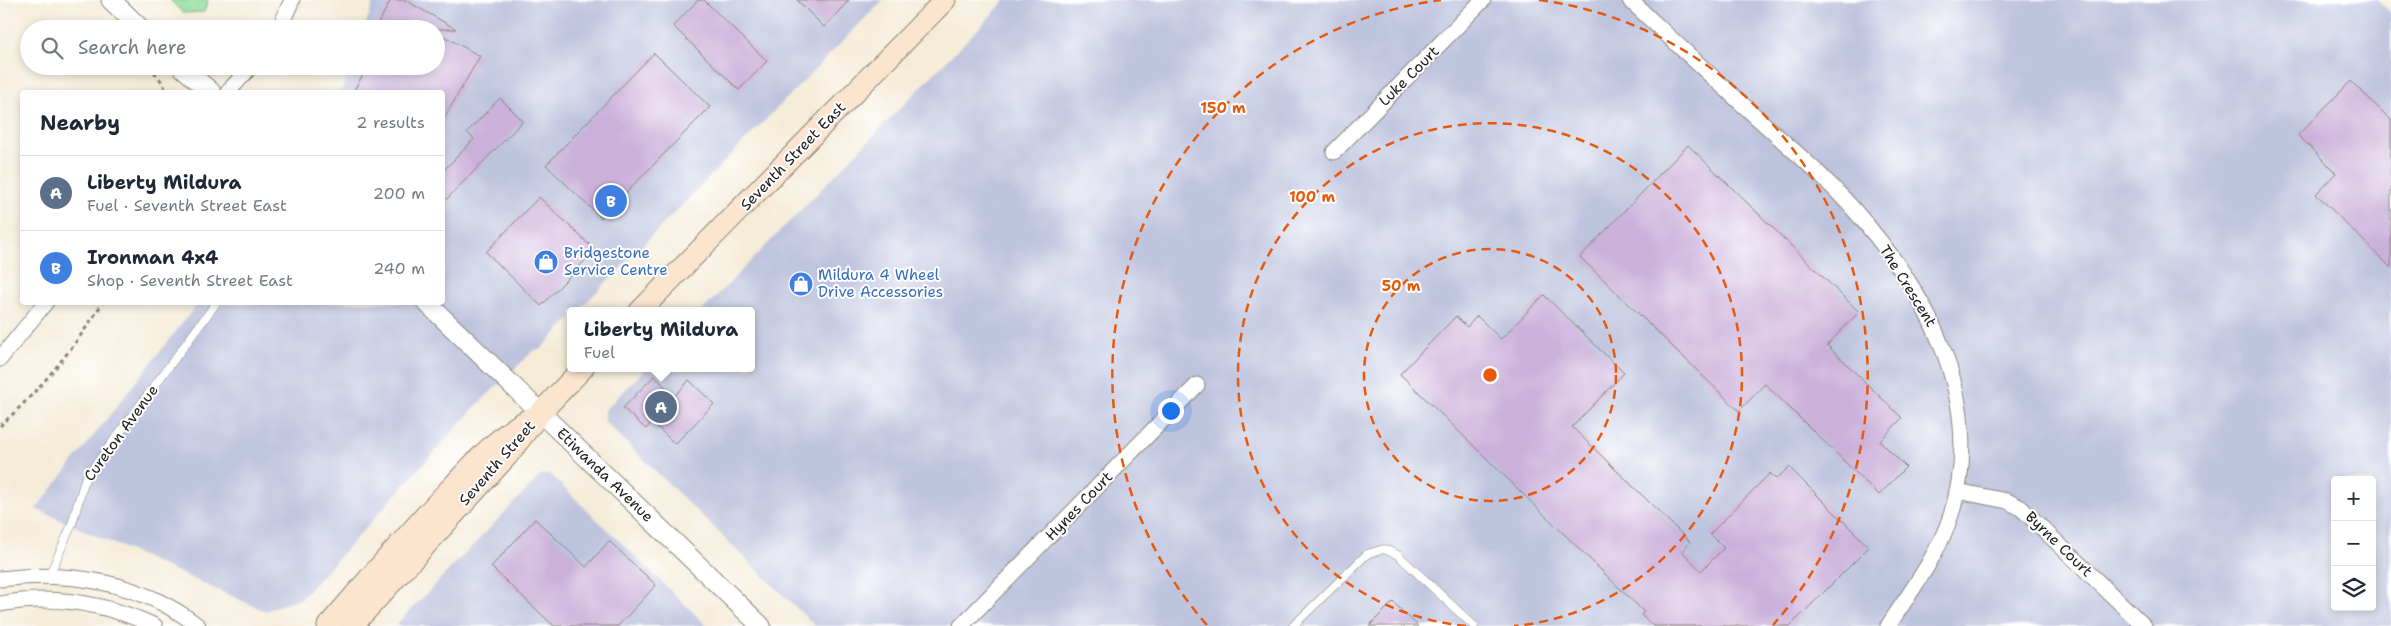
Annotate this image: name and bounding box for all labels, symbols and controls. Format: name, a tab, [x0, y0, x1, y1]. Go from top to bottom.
search box	[20, 20, 445, 75]
icon: search	[38, 34, 66, 62]
text: Search here	[78, 35, 187, 60]
street label: Luke Court	[1375, 42, 1443, 110]
street label: Seventh Street East	[736, 97, 850, 215]
text: 150 m	[1200, 98, 1246, 118]
text: Nearby	[40, 109, 120, 137]
text: 2 results	[356, 112, 425, 133]
text: Liberty Mildura	[87, 170, 241, 195]
pin: B	[595, 182, 627, 220]
text: A	[50, 183, 62, 204]
text: 200 m	[373, 183, 425, 204]
text: 100 m	[1289, 187, 1335, 207]
text: Fuel · Seventh Street East	[87, 195, 287, 216]
street label: The Crescent	[1875, 241, 1941, 331]
place label: Bridgestone Service Centre	[564, 243, 668, 280]
text: Ironman 4x4	[87, 245, 218, 270]
shop icon: Bridgestone Service Centre	[533, 249, 559, 275]
text: B	[51, 258, 61, 279]
text: 240 m	[373, 258, 425, 279]
place label: Mildura 4 Wheel Drive Accessories	[818, 265, 943, 302]
text: Shop · Seventh Street East	[87, 270, 293, 291]
shop icon: Mildura 4 Wheel Drive Accessories	[788, 271, 814, 297]
text: 50 m	[1382, 276, 1421, 296]
popup	[567, 307, 755, 372]
text: Liberty Mildura	[584, 317, 738, 342]
text: Fuel	[584, 342, 615, 363]
centre of rings	[1481, 366, 1499, 384]
street label: Cureton Avenue	[79, 381, 163, 485]
pin: A	[645, 388, 677, 426]
your location	[1158, 398, 1184, 424]
street label: Seventh Street	[455, 416, 539, 510]
street label: Etiwanda Avenue	[552, 424, 658, 526]
street label: Hynes Court	[1041, 467, 1117, 545]
map controls	[2331, 476, 2376, 611]
button: +	[2331, 476, 2376, 521]
street label: Byrne Court	[2021, 507, 2097, 581]
button: −	[2331, 521, 2376, 566]
button: layers	[2331, 566, 2376, 611]

